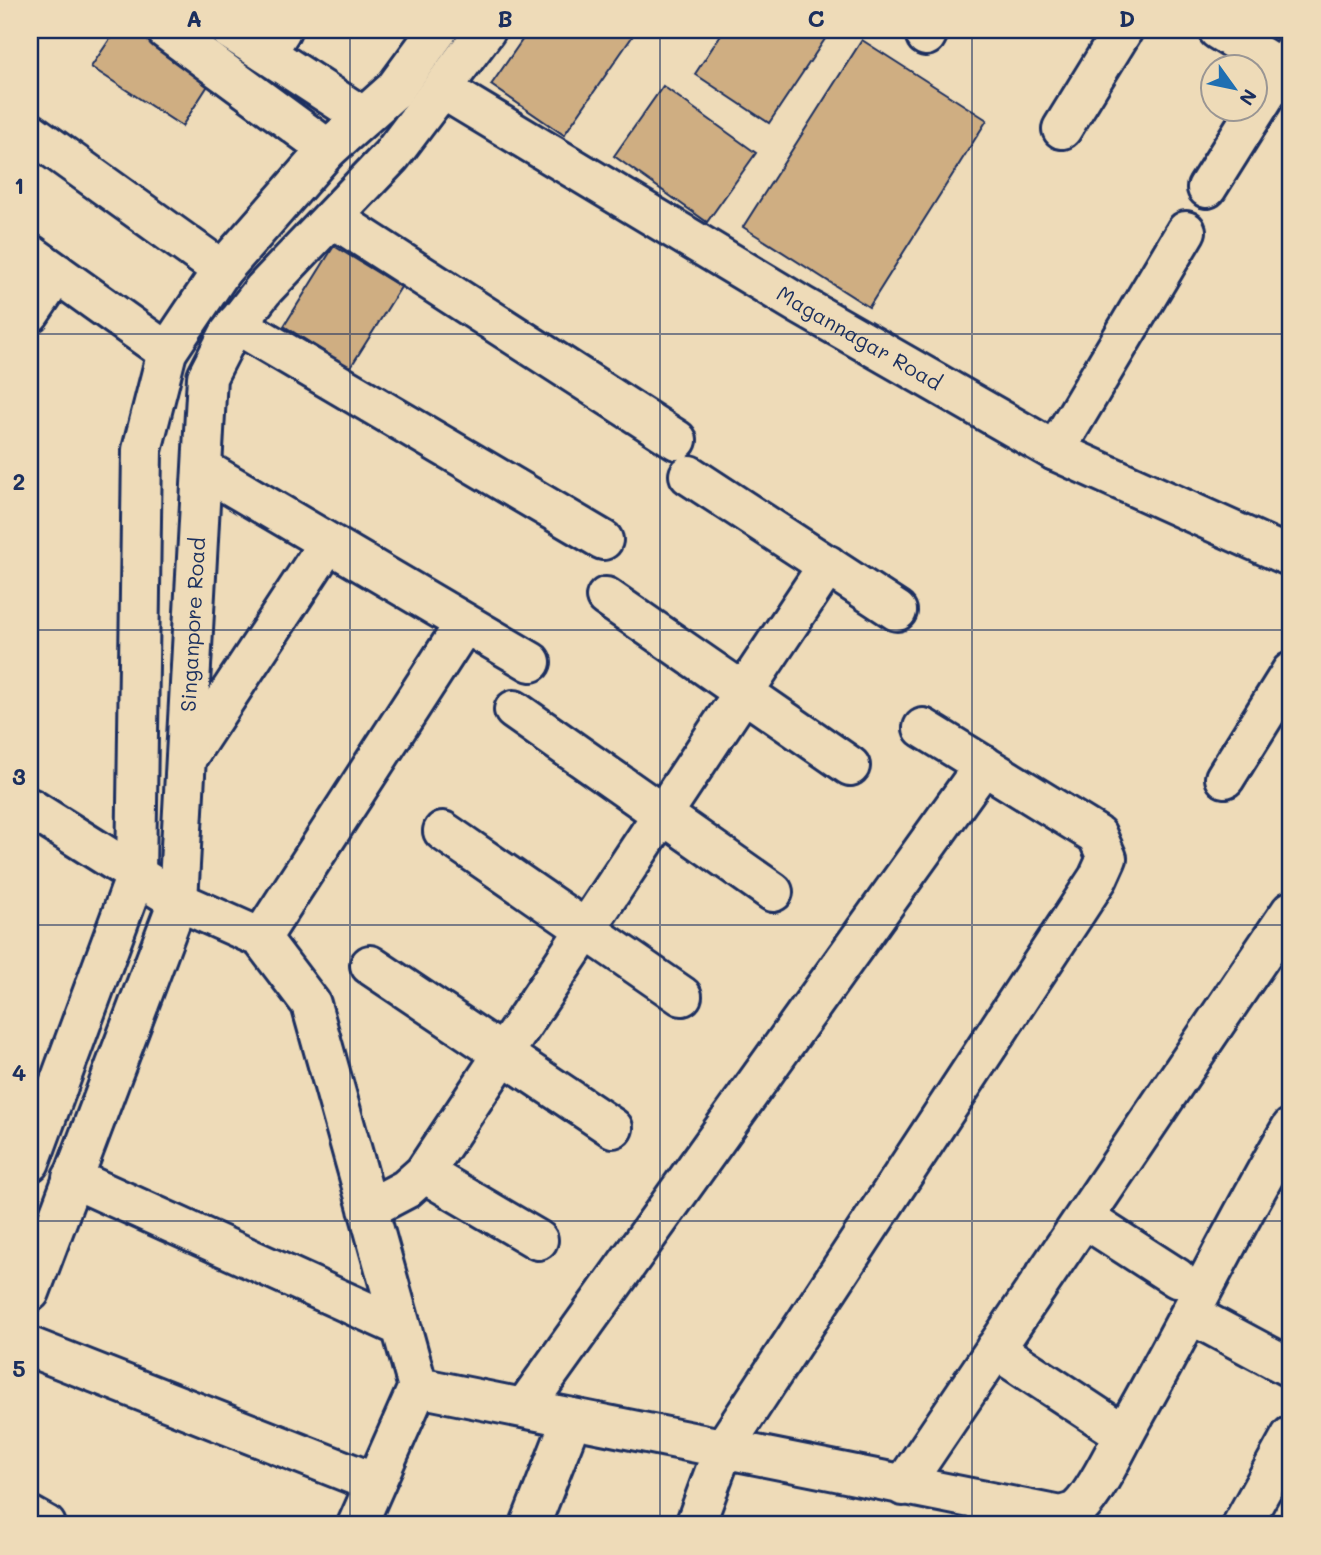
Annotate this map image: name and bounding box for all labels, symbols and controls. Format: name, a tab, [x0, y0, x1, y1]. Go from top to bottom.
text: A	[186, 3, 202, 33]
text: B	[497, 3, 513, 33]
text: C	[807, 3, 825, 33]
text: D	[1119, 3, 1135, 33]
north arrow	[1198, 52, 1268, 122]
text: N	[1234, 85, 1263, 110]
text: 1	[14, 170, 24, 200]
street label: Magannagar Road	[772, 279, 947, 395]
text: 2	[13, 466, 25, 496]
street label: Singanpore Road	[173, 536, 210, 712]
text: 3	[12, 761, 26, 791]
text: 4	[12, 1057, 26, 1087]
text: 5	[12, 1353, 26, 1383]

